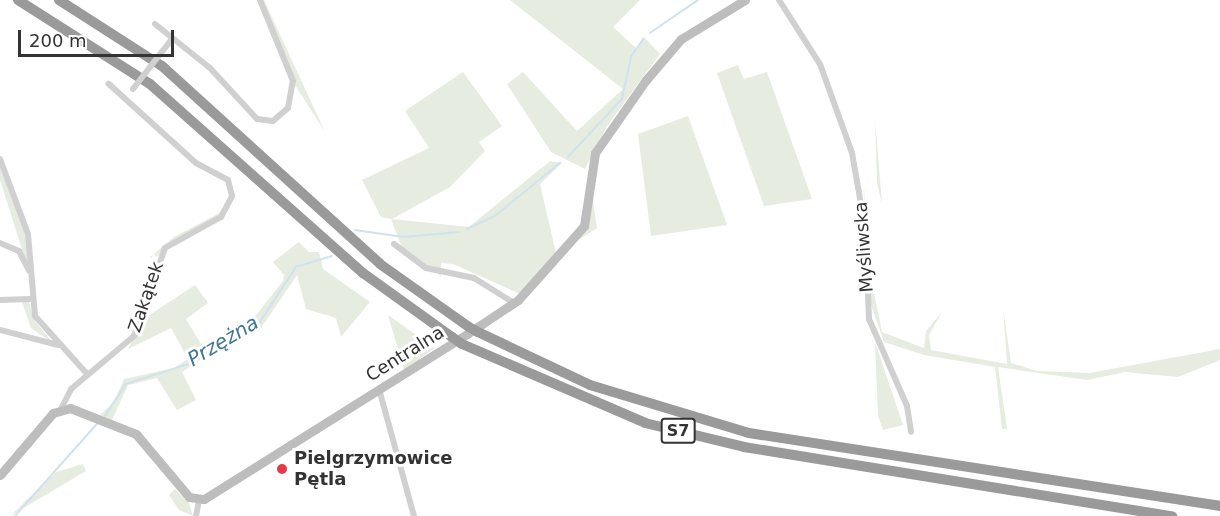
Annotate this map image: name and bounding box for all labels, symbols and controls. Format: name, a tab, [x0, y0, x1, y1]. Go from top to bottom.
scale bar	[21, 18, 177, 56]
text: 200 m	[29, 30, 87, 51]
street label: Myśliwska	[850, 201, 878, 293]
street label: Zakątek	[124, 259, 168, 335]
water label: Przężna	[183, 310, 263, 372]
street label: Centralna	[362, 322, 448, 386]
road number: S7	[660, 418, 696, 444]
place label: Pielgrzymowice Pętla	[294, 448, 453, 490]
marker: Pielgrzymowice Pętla	[275, 462, 289, 476]

